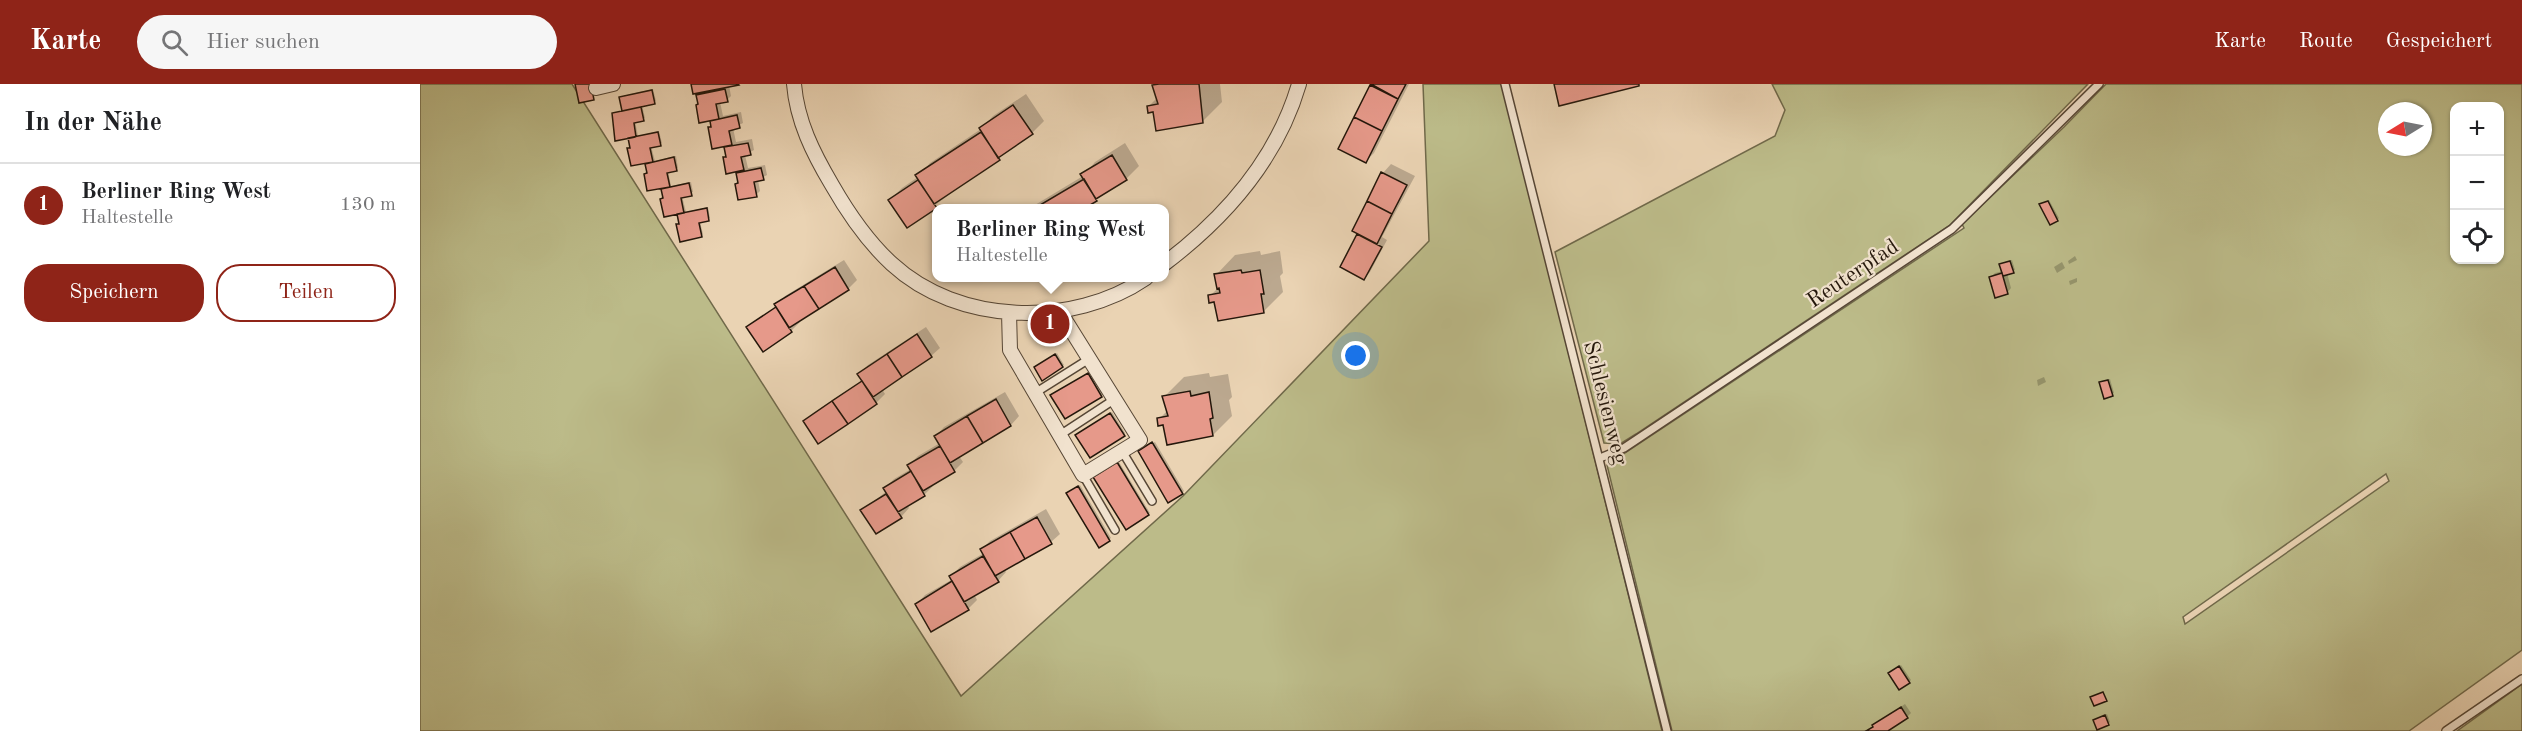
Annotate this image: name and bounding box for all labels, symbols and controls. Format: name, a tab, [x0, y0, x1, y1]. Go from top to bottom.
search box	[137, 15, 557, 69]
icon: search	[158, 26, 191, 59]
text: Karte	[30, 28, 101, 56]
text: Hier suchen	[206, 31, 320, 53]
text: Karte	[2214, 31, 2266, 52]
text: Route	[2299, 31, 2353, 52]
text: Gespeichert	[2386, 31, 2492, 52]
north arrow	[2378, 102, 2432, 156]
map controls	[2450, 102, 2504, 264]
button: +	[2450, 102, 2504, 156]
text: In der Nähe	[24, 110, 162, 136]
button: −	[2450, 156, 2504, 210]
text: Berliner Ring West	[81, 181, 271, 203]
text: 1	[38, 195, 49, 215]
text: 130 m	[340, 195, 396, 215]
popup	[932, 204, 1169, 282]
text: Haltestelle	[81, 208, 173, 228]
button: locate	[2450, 210, 2504, 264]
text: Berliner Ring West	[956, 219, 1145, 241]
street label: Reuterpfad	[1803, 235, 1903, 313]
text: Haltestelle	[956, 246, 1048, 266]
button: Speichern	[24, 264, 204, 322]
button: Teilen	[216, 264, 396, 322]
pin: 1	[1030, 302, 1070, 346]
street label: Schlesienweg	[1579, 339, 1631, 467]
your location	[1341, 341, 1370, 370]

